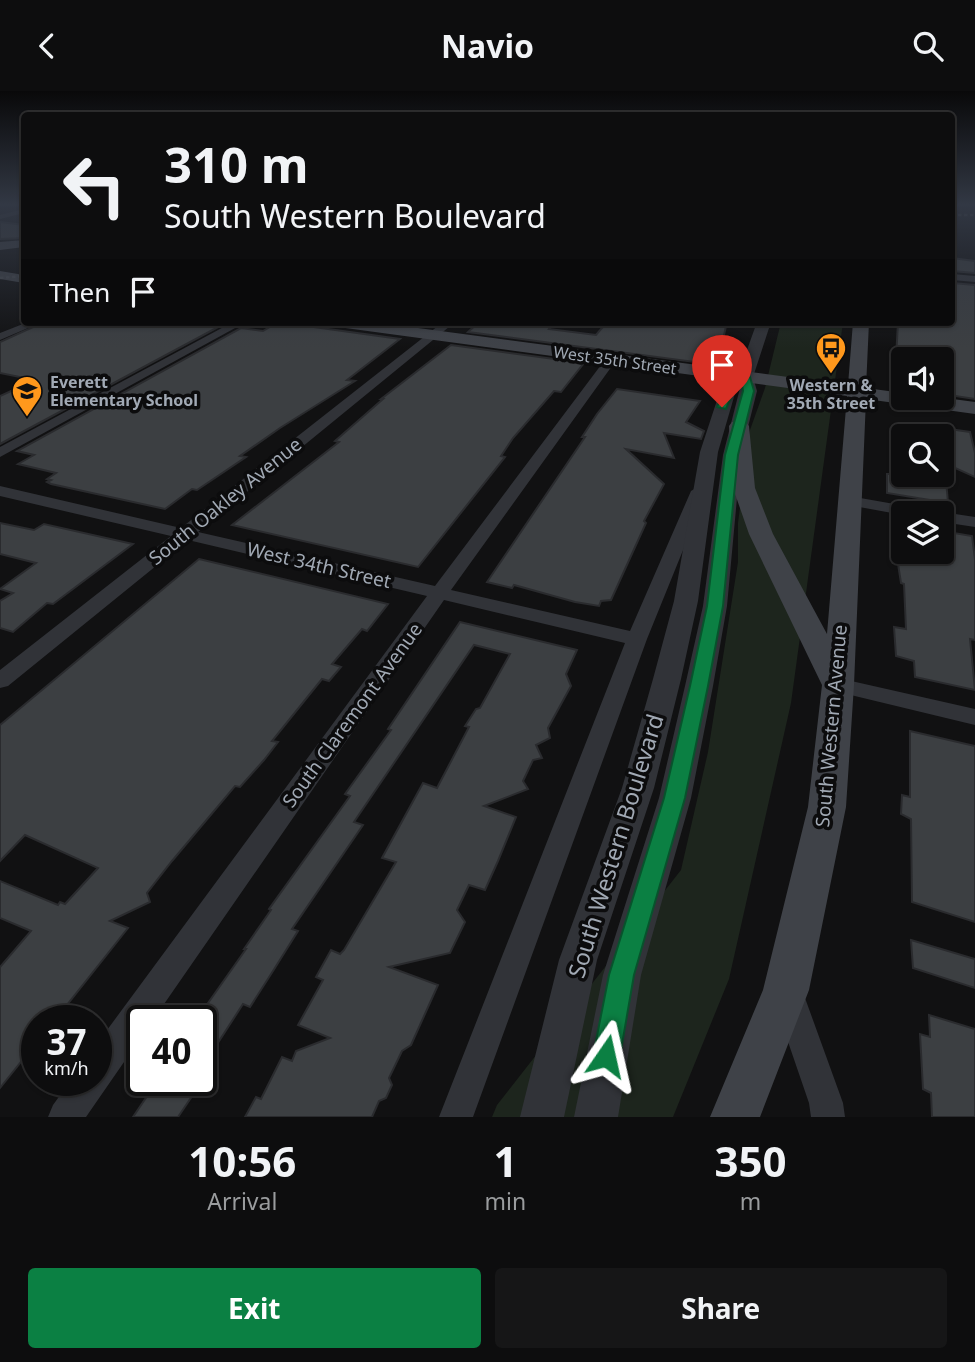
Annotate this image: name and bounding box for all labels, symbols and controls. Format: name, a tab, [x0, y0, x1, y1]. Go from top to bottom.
text: Navio	[441, 24, 534, 67]
icon: back	[28, 27, 66, 65]
icon: search	[909, 27, 947, 65]
text: 310 m	[164, 131, 309, 197]
icon: left	[49, 140, 140, 231]
text: South Western Boulevard	[164, 194, 546, 237]
icon: arrive	[124, 273, 162, 311]
text: Then	[49, 274, 110, 310]
bus stop icon: Western & 35th Street	[814, 331, 848, 375]
pin	[692, 335, 752, 407]
street label: West 35th Street	[552, 340, 678, 380]
icon: arrive	[703, 346, 741, 384]
map controls	[891, 347, 954, 564]
button: sound	[891, 347, 954, 410]
place label: Everett Elementary School	[50, 371, 198, 411]
school or university icon: Everett Elementary School	[10, 374, 44, 418]
place label: Western & 35th Street	[787, 374, 875, 414]
button: search	[891, 424, 954, 487]
street label: South Oakley Avenue	[143, 431, 307, 571]
button: layers	[891, 501, 954, 564]
street label: West 34th Street	[244, 536, 394, 594]
street label: South Claremont Avenue	[276, 617, 428, 813]
street label: South Western Avenue	[809, 624, 853, 828]
street label: South Western Boulevard	[560, 710, 670, 982]
speed limit sign: 40	[126, 1005, 217, 1096]
text: 37	[46, 1018, 87, 1065]
position arrow	[569, 1019, 643, 1093]
text: km/h	[44, 1056, 89, 1080]
text: 10:56	[188, 1132, 296, 1189]
text: 1	[493, 1132, 517, 1189]
text: 350	[715, 1132, 787, 1189]
text: Arrival	[207, 1185, 277, 1217]
text: min	[485, 1185, 526, 1217]
text: m	[740, 1185, 761, 1217]
button: Exit	[28, 1268, 481, 1348]
button: Share	[495, 1268, 947, 1348]

